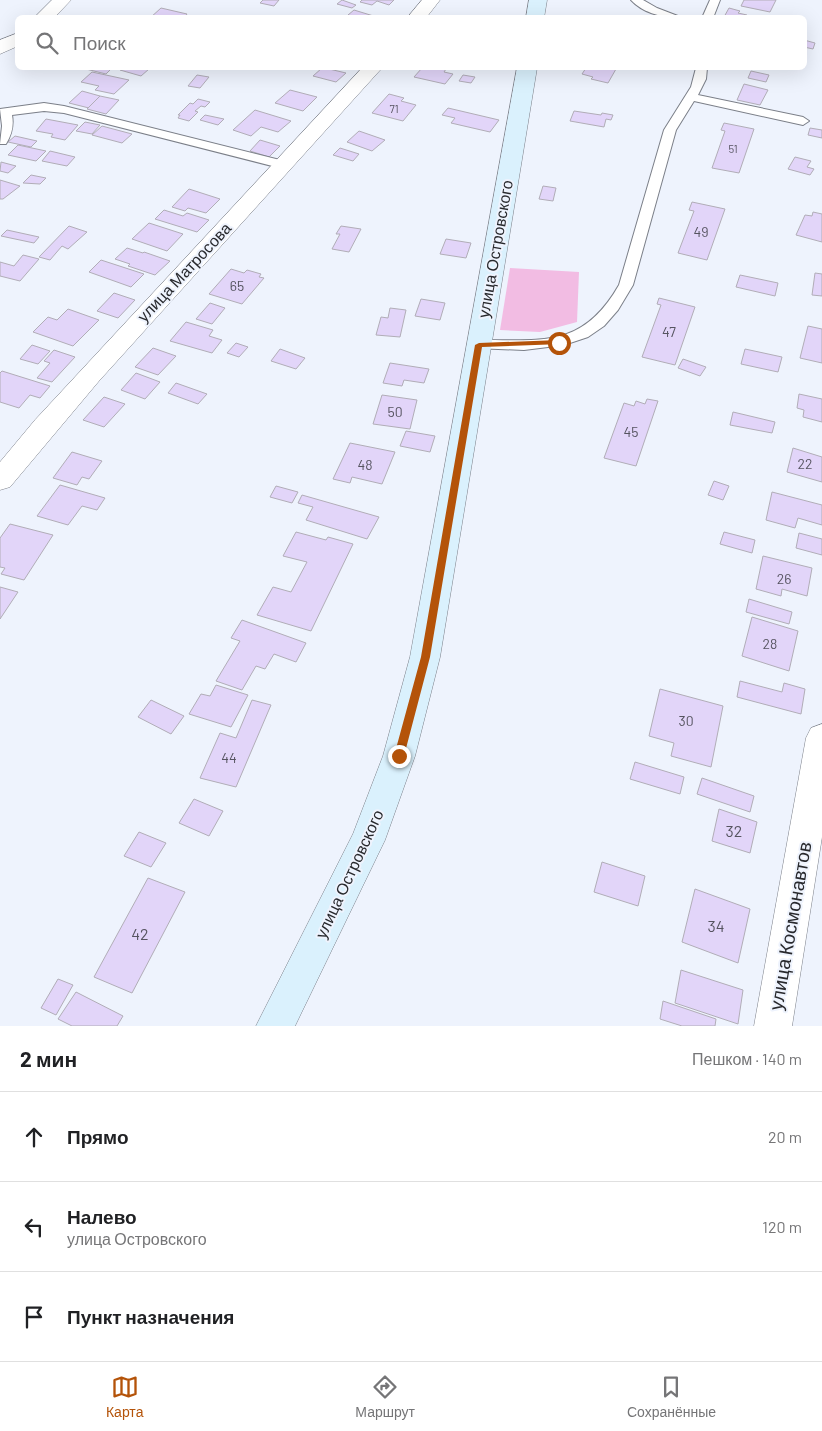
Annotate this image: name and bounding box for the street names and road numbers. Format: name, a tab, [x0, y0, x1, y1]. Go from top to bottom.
street label: улица Островского	[473, 178, 516, 319]
street label: улица Матросова	[133, 218, 235, 325]
street label: улица Островского	[310, 806, 387, 941]
street label: улица Космонавтов	[763, 840, 816, 1012]

